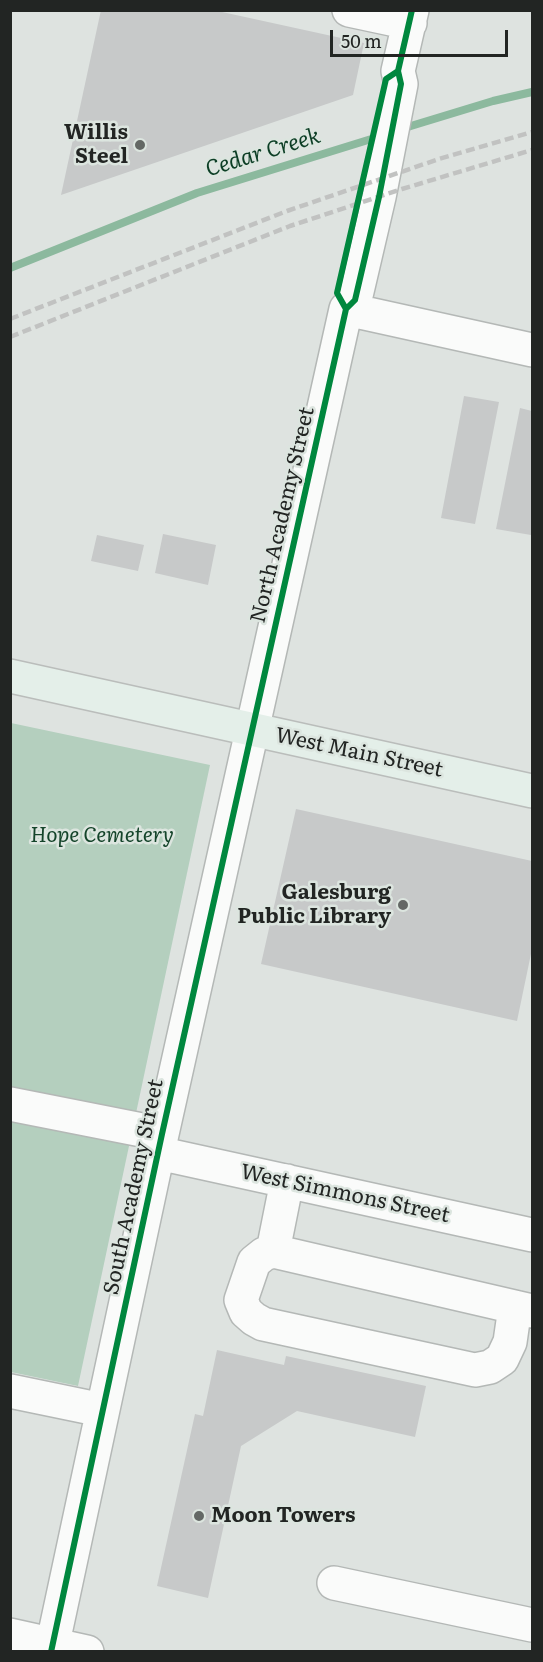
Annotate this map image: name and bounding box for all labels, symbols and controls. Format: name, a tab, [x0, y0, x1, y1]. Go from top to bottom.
scale bar	[333, 18, 512, 56]
text: 50 m	[341, 27, 382, 54]
place label: Willis Steel	[64, 120, 128, 170]
water label: Cedar Creek	[202, 123, 324, 183]
marker: Willis Steel	[133, 138, 147, 152]
street label: North Academy Street	[246, 404, 320, 626]
street label: West Main Street	[273, 723, 445, 783]
park label: Hope Cemetery	[30, 823, 174, 849]
place label: Galesburg Public Library	[237, 880, 391, 930]
marker: Galesburg Public Library	[396, 898, 410, 912]
street label: South Academy Street	[99, 1077, 169, 1297]
street label: West Simmons Street	[238, 1160, 452, 1228]
place label: Moon Towers	[211, 1503, 356, 1529]
marker: Moon Towers	[192, 1509, 206, 1523]

